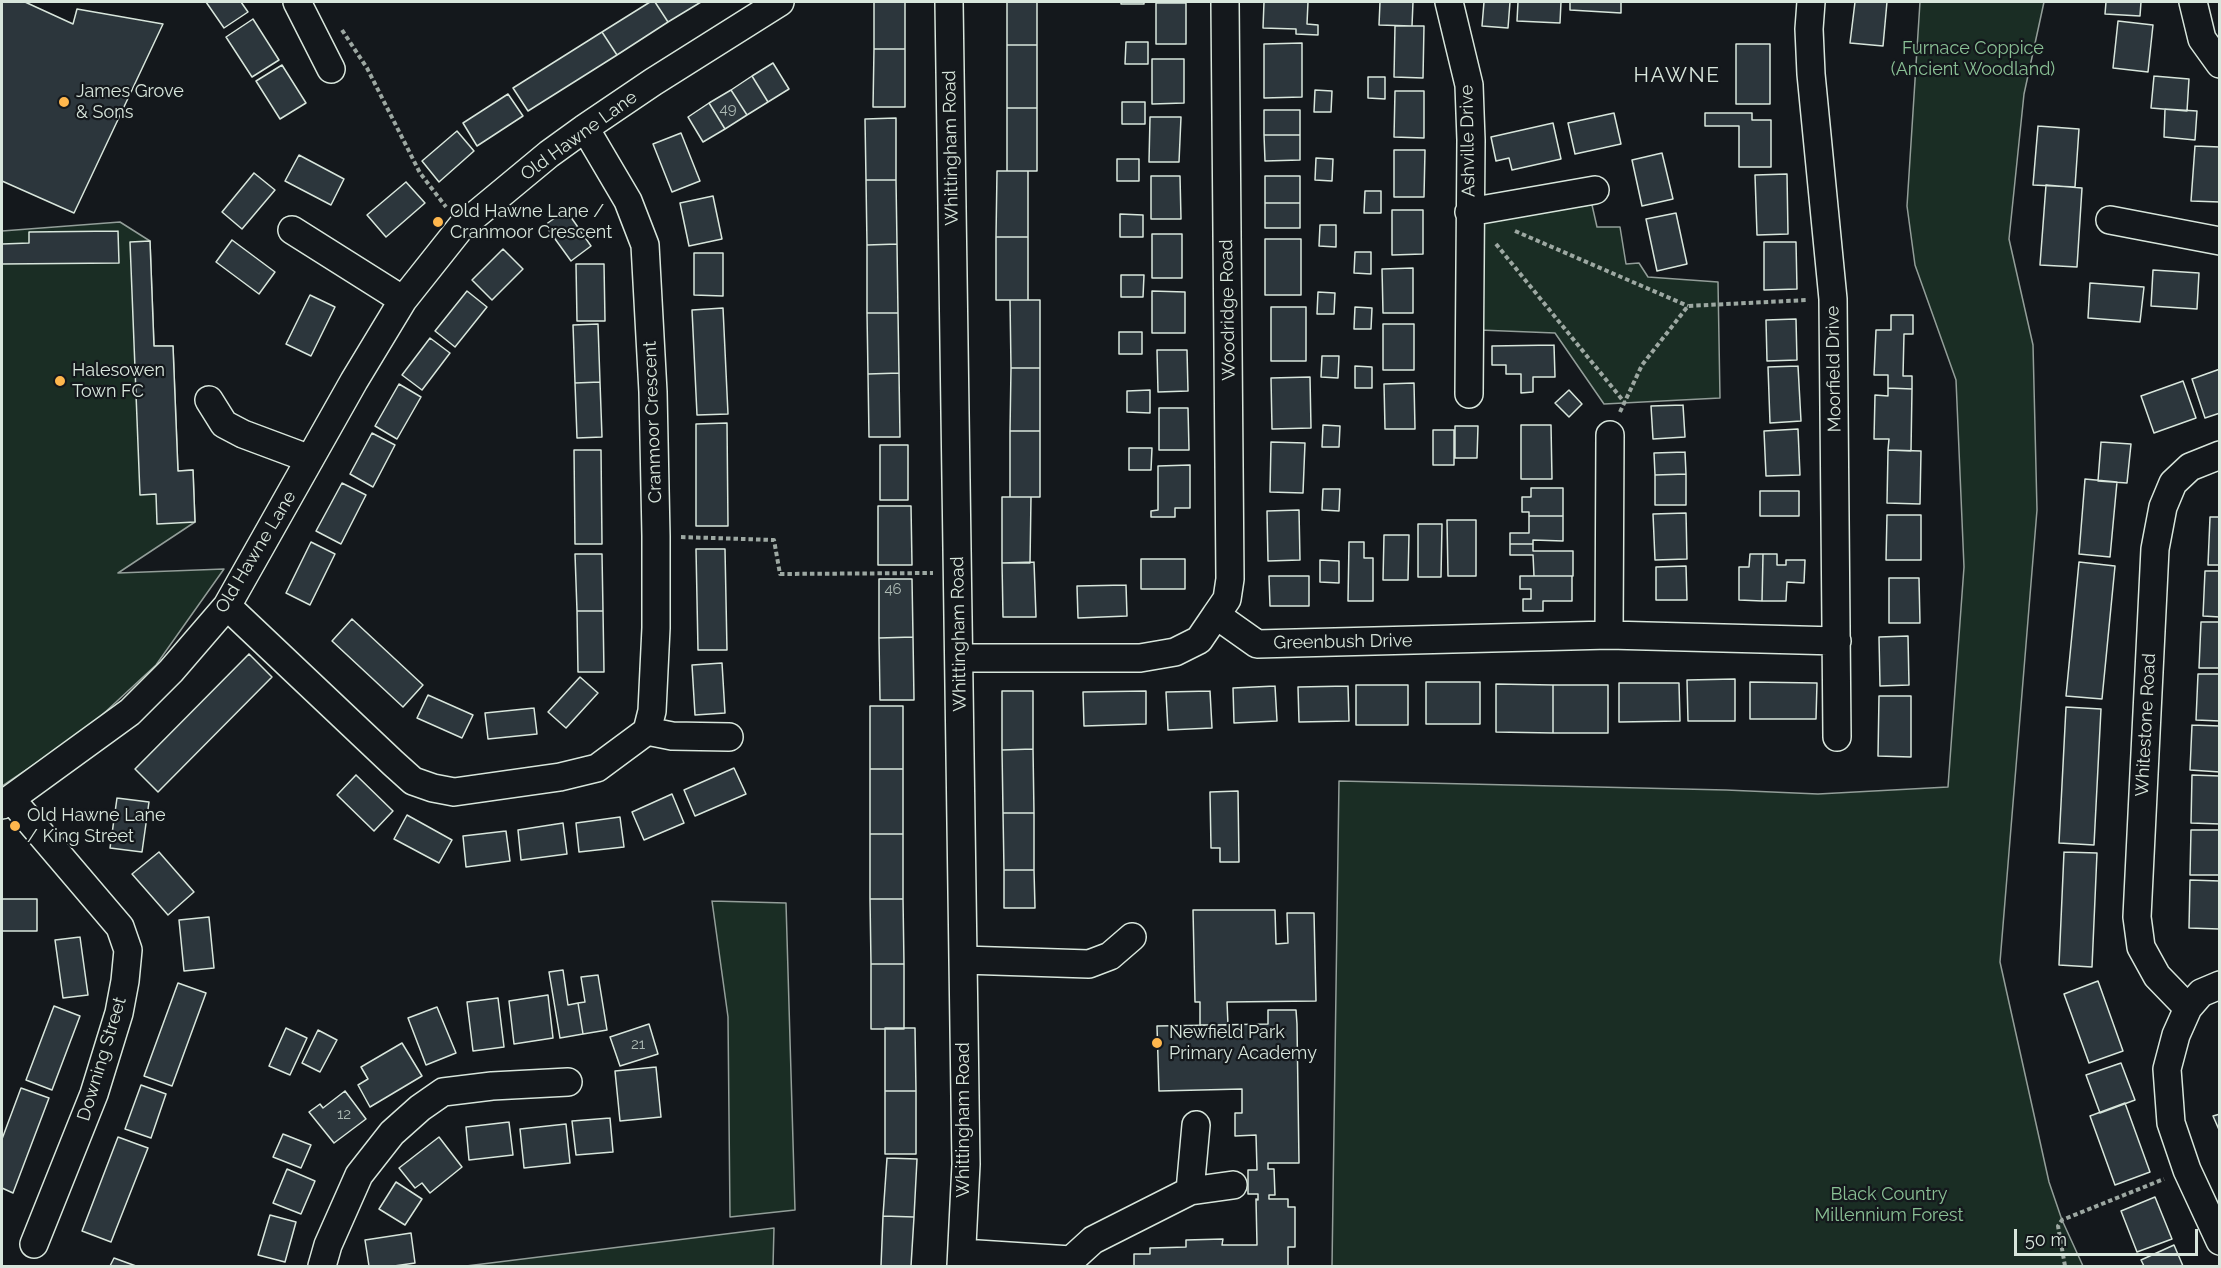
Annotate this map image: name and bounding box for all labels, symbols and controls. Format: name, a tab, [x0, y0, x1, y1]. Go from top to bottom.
park label: Furnace Coppice (Ancient Woodland)	[1891, 38, 2055, 80]
district label: HAWNE	[1634, 63, 1720, 89]
street label: Whittingham Road	[939, 70, 963, 226]
place label: James Grove & Sons	[76, 81, 184, 124]
street label: Ashville Drive	[1456, 85, 1480, 197]
street label: Old Hawne Lane	[517, 87, 641, 185]
marker: James Grove & Sons	[57, 95, 71, 109]
house number: 49	[720, 100, 736, 118]
place label: Old Hawne Lane / Cranmoor Crescent	[450, 201, 612, 244]
marker: Old Hawne Lane / Cranmoor Crescent	[431, 215, 445, 229]
street label: Woodridge Road	[1216, 239, 1240, 381]
street label: Moorfield Drive	[1822, 306, 1846, 432]
street label: Cranmoor Crescent	[639, 341, 667, 503]
place label: Halesowen Town FC	[72, 360, 165, 403]
marker: Halesowen Town FC	[53, 374, 67, 388]
street label: Old Hawne Lane	[211, 487, 301, 617]
street label: Whittingham Road	[947, 556, 971, 712]
house number: 46	[884, 580, 902, 598]
street label: Greenbush Drive	[1273, 630, 1413, 654]
street label: Whitestone Road	[2131, 653, 2161, 797]
place label: Old Hawne Lane / King Street	[27, 805, 166, 848]
marker: Old Hawne Lane / King Street	[8, 819, 22, 833]
street label: Downing Street	[73, 994, 131, 1124]
place label: Newfield Park Primary Academy	[1169, 1022, 1317, 1064]
house number: 21	[631, 1035, 645, 1053]
marker: Newfield Park Primary Academy	[1150, 1036, 1164, 1050]
street label: Whittingham Road	[953, 1042, 975, 1198]
house number: 12	[337, 1105, 351, 1123]
park label: Black Country Millennium Forest	[1815, 1184, 1963, 1226]
scale bar	[2017, 1217, 2202, 1255]
text: 50 m	[2025, 1229, 2067, 1250]

